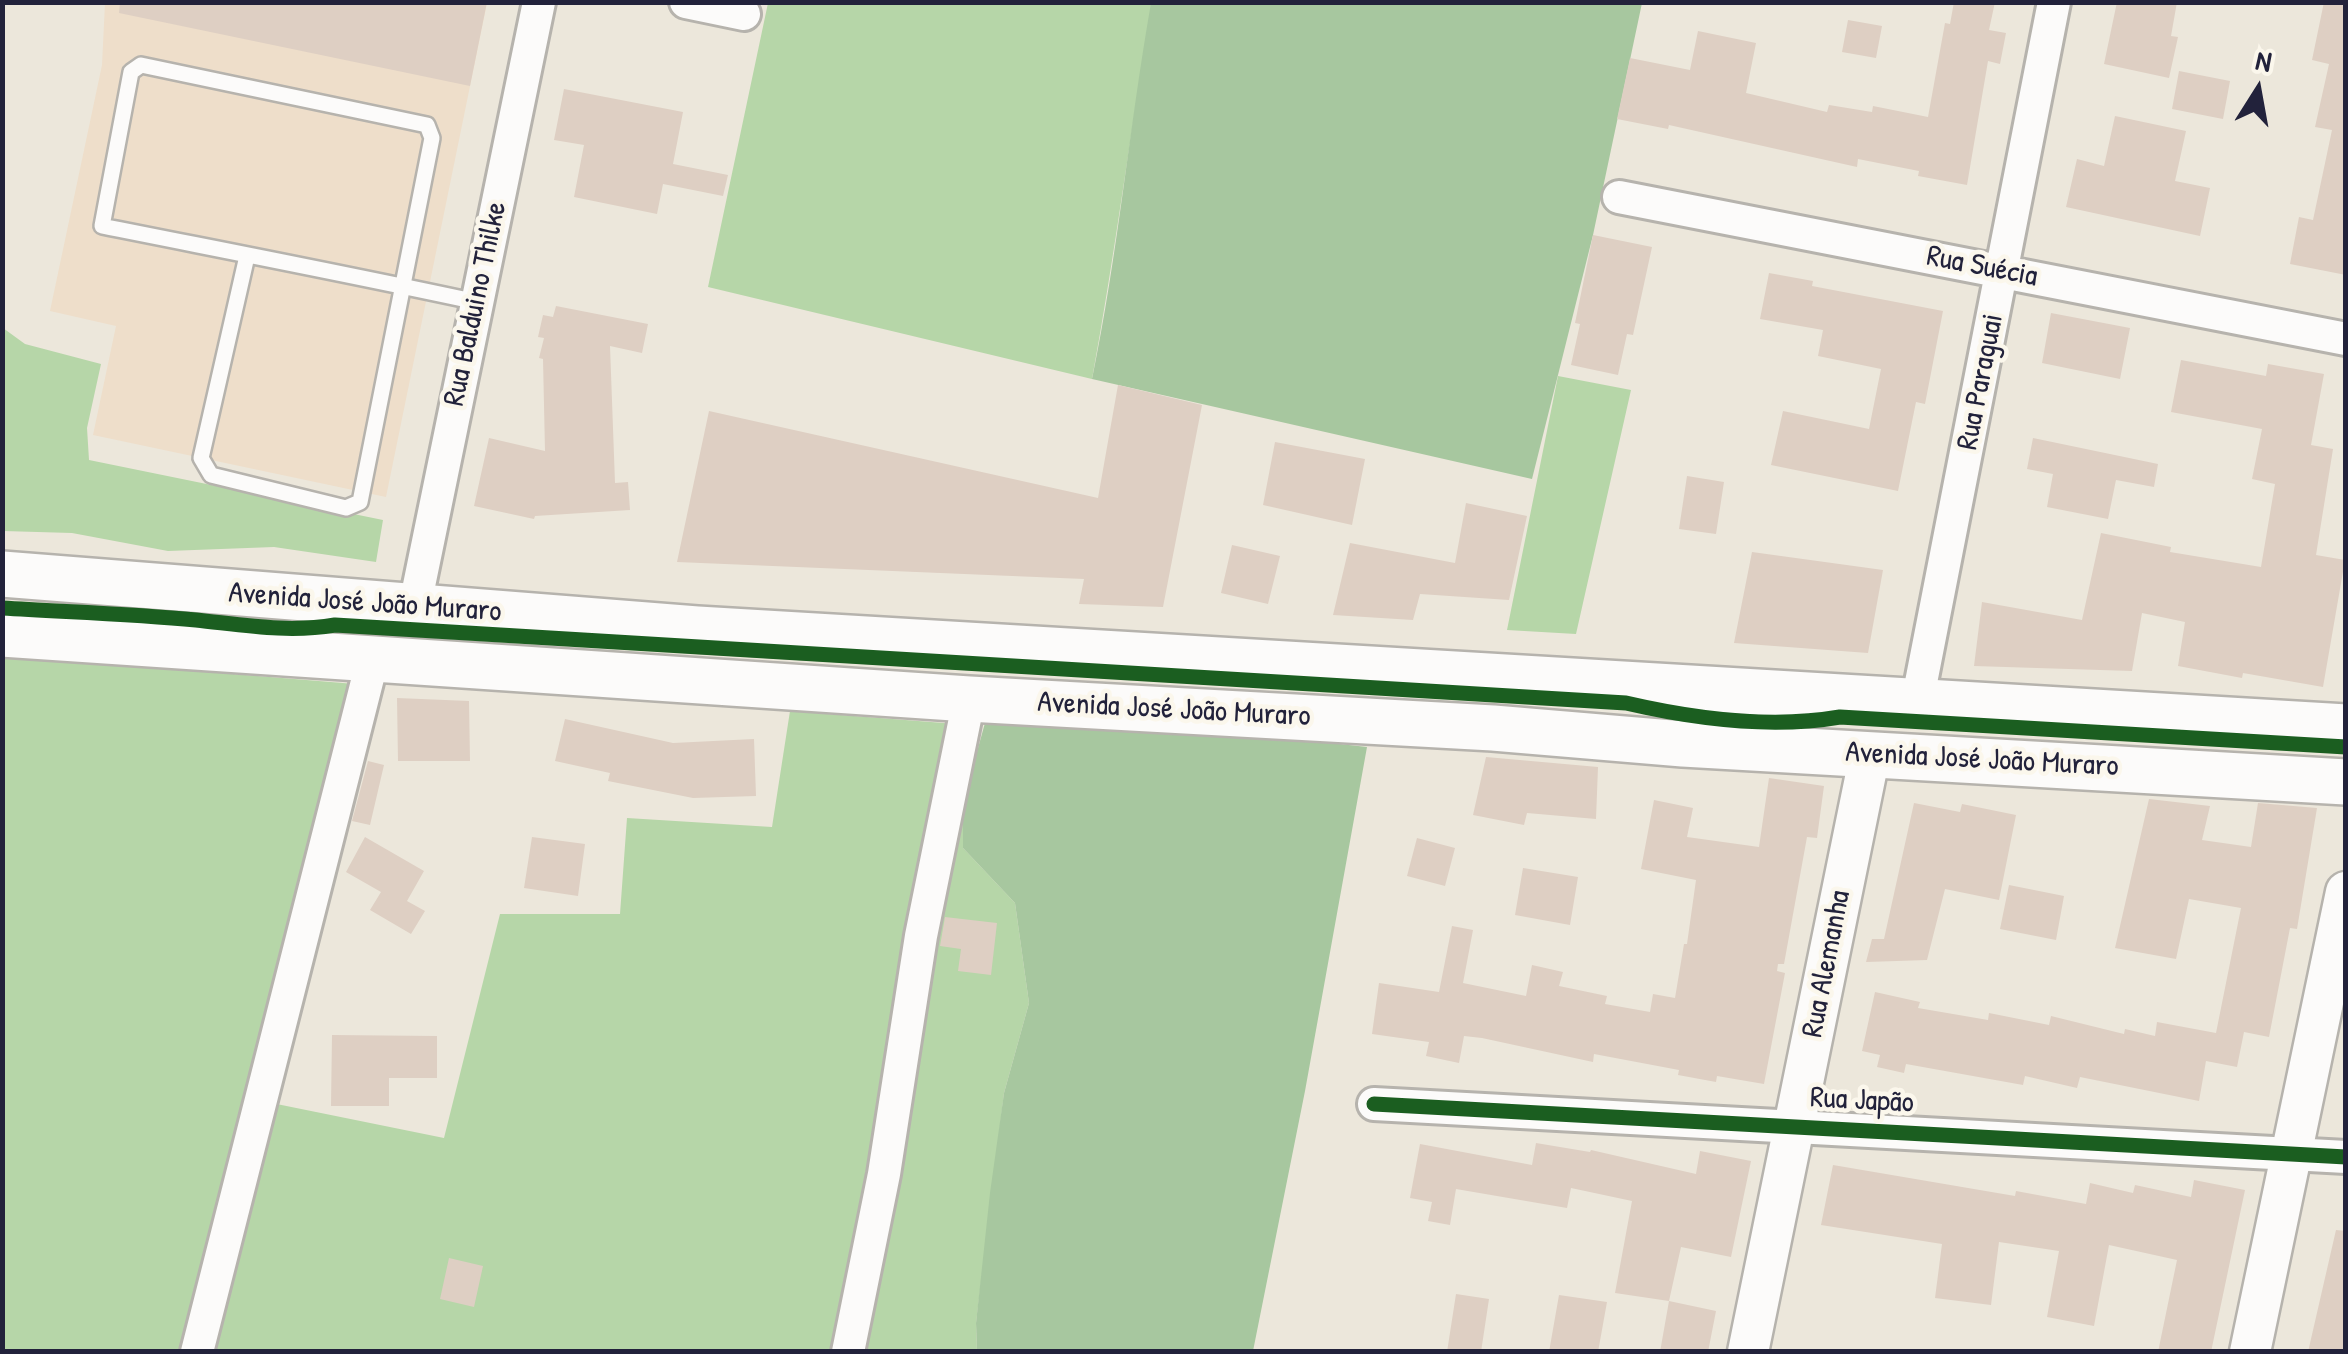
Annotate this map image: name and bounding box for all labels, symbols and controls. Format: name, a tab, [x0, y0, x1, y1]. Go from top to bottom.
north arrow	[2208, 40, 2308, 140]
text: N	[2253, 40, 2275, 81]
street label: Rua Balduino Thilke	[437, 199, 515, 409]
street label: Rua Suécia	[1924, 239, 2040, 295]
street label: Rua Paraguai	[1950, 311, 2012, 453]
street label: Avenida José João Muraro	[227, 576, 503, 630]
street label: Avenida José João Muraro	[1036, 685, 1312, 735]
street label: Avenida José João Muraro	[1844, 735, 2120, 785]
street label: Rua Alemanha	[1795, 887, 1859, 1041]
street label: Rua Japão	[1809, 1080, 1915, 1122]

